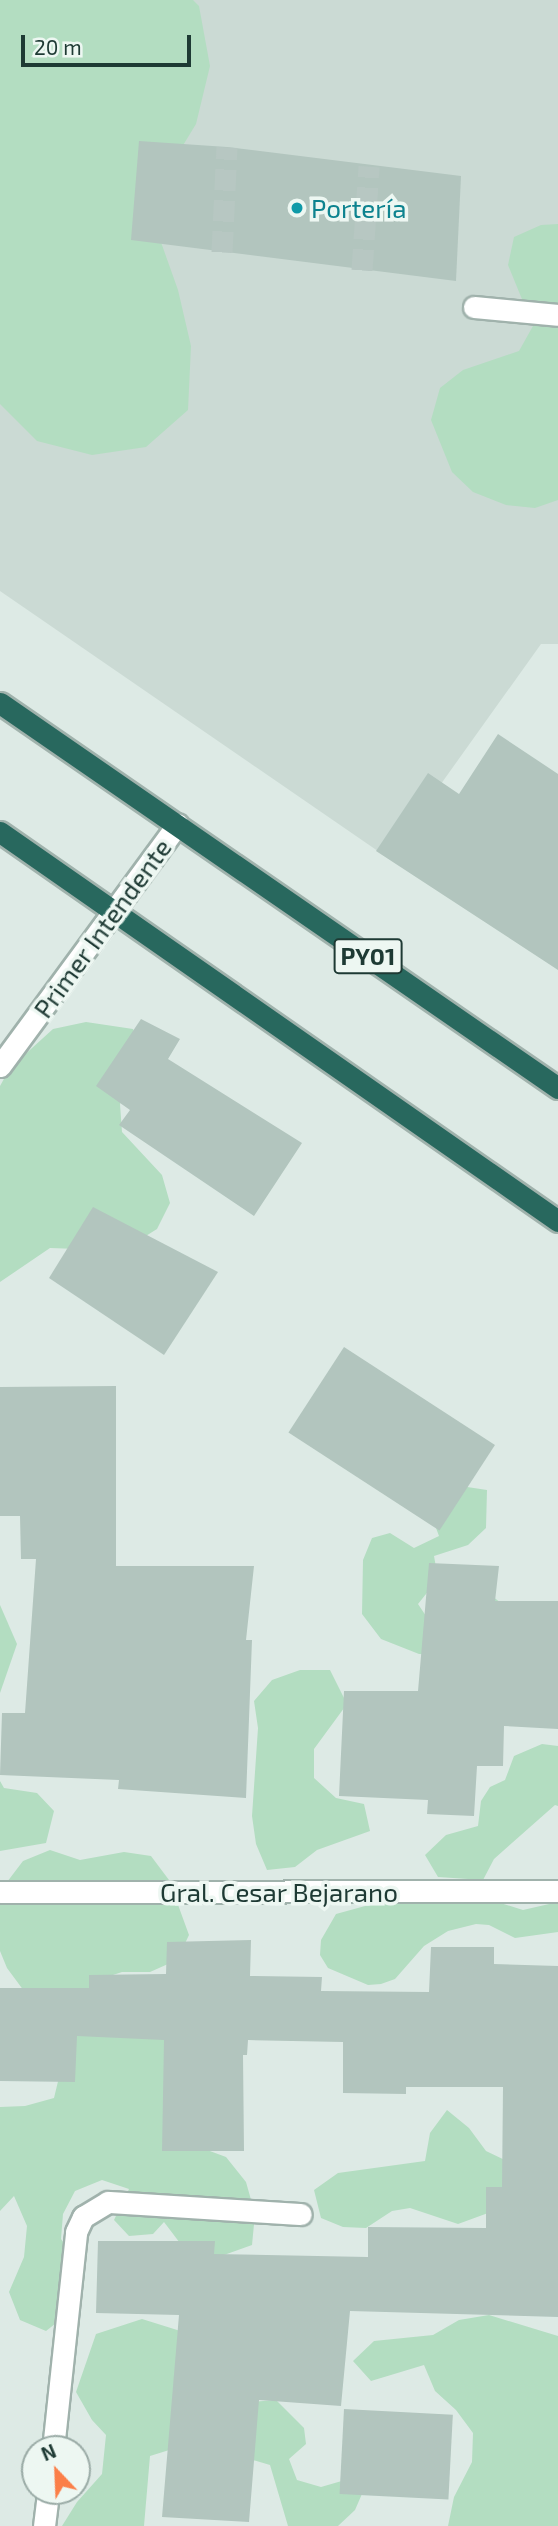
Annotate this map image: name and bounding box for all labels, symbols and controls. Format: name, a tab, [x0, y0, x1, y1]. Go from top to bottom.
scale bar	[24, 21, 194, 65]
text: 20 m	[34, 34, 82, 59]
place label: Portería	[311, 192, 406, 224]
marker: Portería	[289, 200, 305, 216]
street label: Primer Intendente	[27, 832, 177, 1024]
road number: PY01	[333, 936, 403, 976]
street label: Gral. Cesar Bejarano	[160, 1876, 398, 1908]
north arrow	[21, 2435, 91, 2505]
text: N	[38, 2439, 59, 2465]

